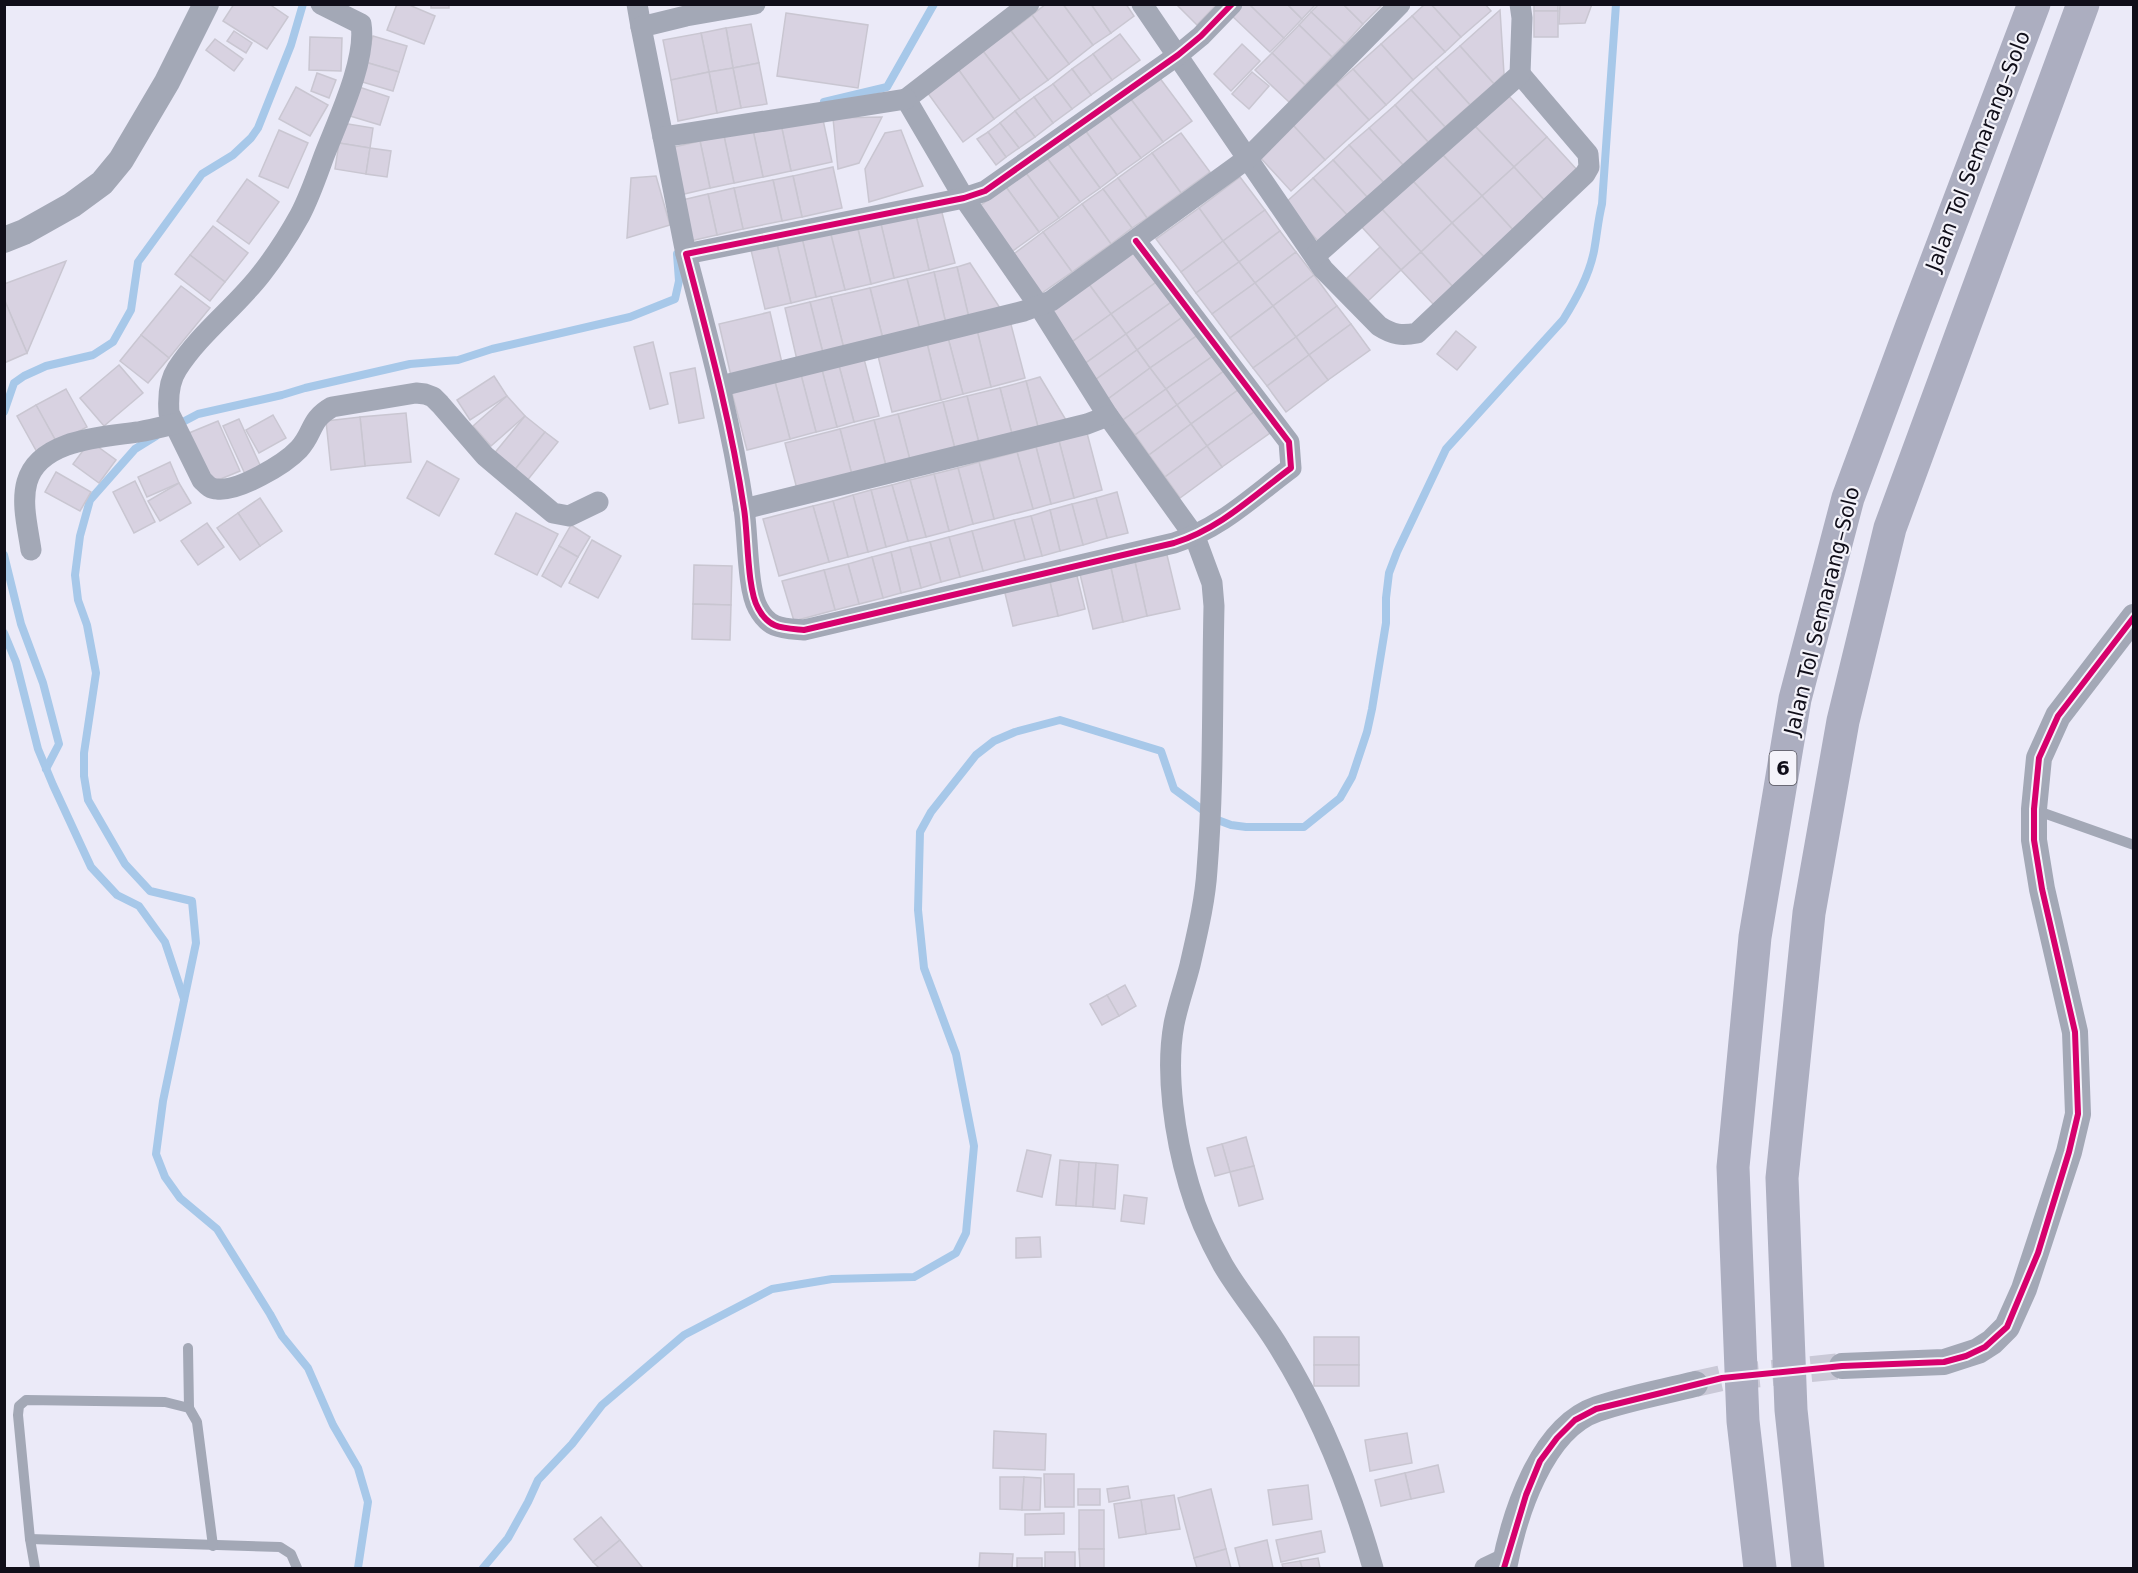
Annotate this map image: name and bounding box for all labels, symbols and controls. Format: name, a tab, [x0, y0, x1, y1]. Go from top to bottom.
street label: Jalan Tol Semarang–Solo	[1920, 27, 2035, 276]
street label: Jalan Tol Semarang–Solo	[1779, 484, 1865, 740]
road number: 6	[1770, 751, 1796, 785]

